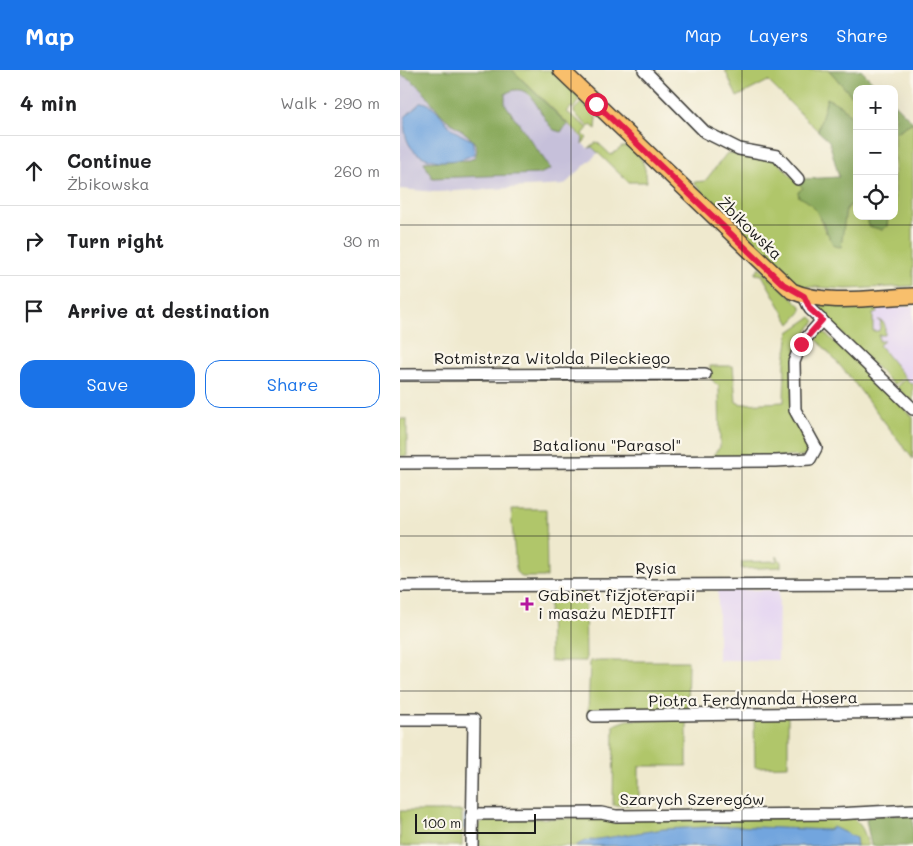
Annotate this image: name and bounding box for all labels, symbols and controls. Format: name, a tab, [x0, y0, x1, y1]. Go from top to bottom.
text: Map	[25, 20, 74, 51]
text: Map	[685, 23, 721, 47]
text: Layers	[749, 23, 808, 47]
text: Share	[836, 23, 888, 47]
map controls	[853, 85, 898, 220]
button: +	[853, 85, 898, 130]
text: 4 min	[20, 89, 77, 116]
text: Walk · 290 m	[280, 92, 380, 113]
route start	[585, 93, 608, 116]
button: −	[853, 130, 898, 175]
text: Continue	[67, 148, 152, 173]
icon: ahead	[20, 157, 48, 185]
text: 260 m	[334, 160, 380, 181]
text: Żbikowska	[67, 173, 150, 194]
button: locate	[853, 175, 898, 220]
street label: Żbikowska	[713, 191, 787, 264]
icon: right	[20, 227, 48, 255]
text: Turn right	[67, 228, 164, 253]
text: 30 m	[343, 230, 380, 251]
icon: arrive	[20, 297, 48, 325]
text: Arrive at destination	[67, 298, 270, 323]
route end	[790, 333, 813, 356]
street label: Rotmistrza Witolda Pileckiego	[434, 347, 670, 368]
button: Save	[20, 360, 195, 408]
button: Share	[205, 360, 380, 408]
street label: Batalionu "Parasol"	[533, 434, 681, 455]
street label: Rysia	[635, 557, 677, 578]
place label: Gabinet fizjoterapii i masażu MEDIFIT	[538, 584, 695, 623]
marker: Gabinet fizjoterapii i masażu MEDIFIT	[520, 597, 534, 611]
street label: Piotra Ferdynanda Hosera	[648, 686, 858, 711]
street label: Szarych Szeregów	[620, 788, 764, 809]
scale bar	[415, 811, 536, 834]
text: 100 m	[422, 813, 461, 832]

